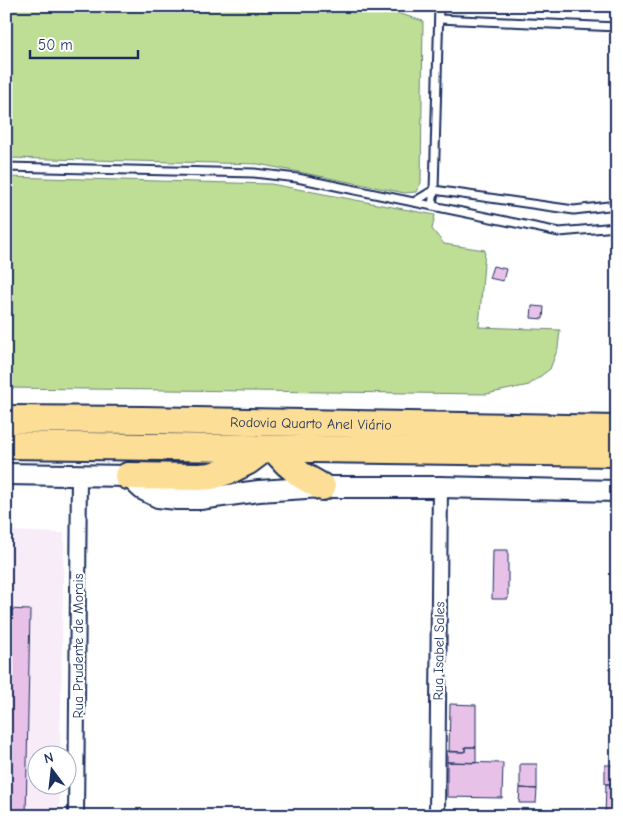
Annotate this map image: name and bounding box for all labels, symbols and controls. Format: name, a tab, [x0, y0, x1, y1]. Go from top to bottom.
scale bar	[30, 28, 138, 60]
text: 50 m	[38, 36, 73, 54]
street label: Rodovia Quarto Anel Viário	[230, 413, 392, 433]
street label: Rua Prudente de Morais	[70, 573, 87, 719]
street label: Rua Isabel Sales	[430, 601, 448, 701]
north arrow	[28, 744, 78, 794]
text: N	[42, 749, 55, 767]

